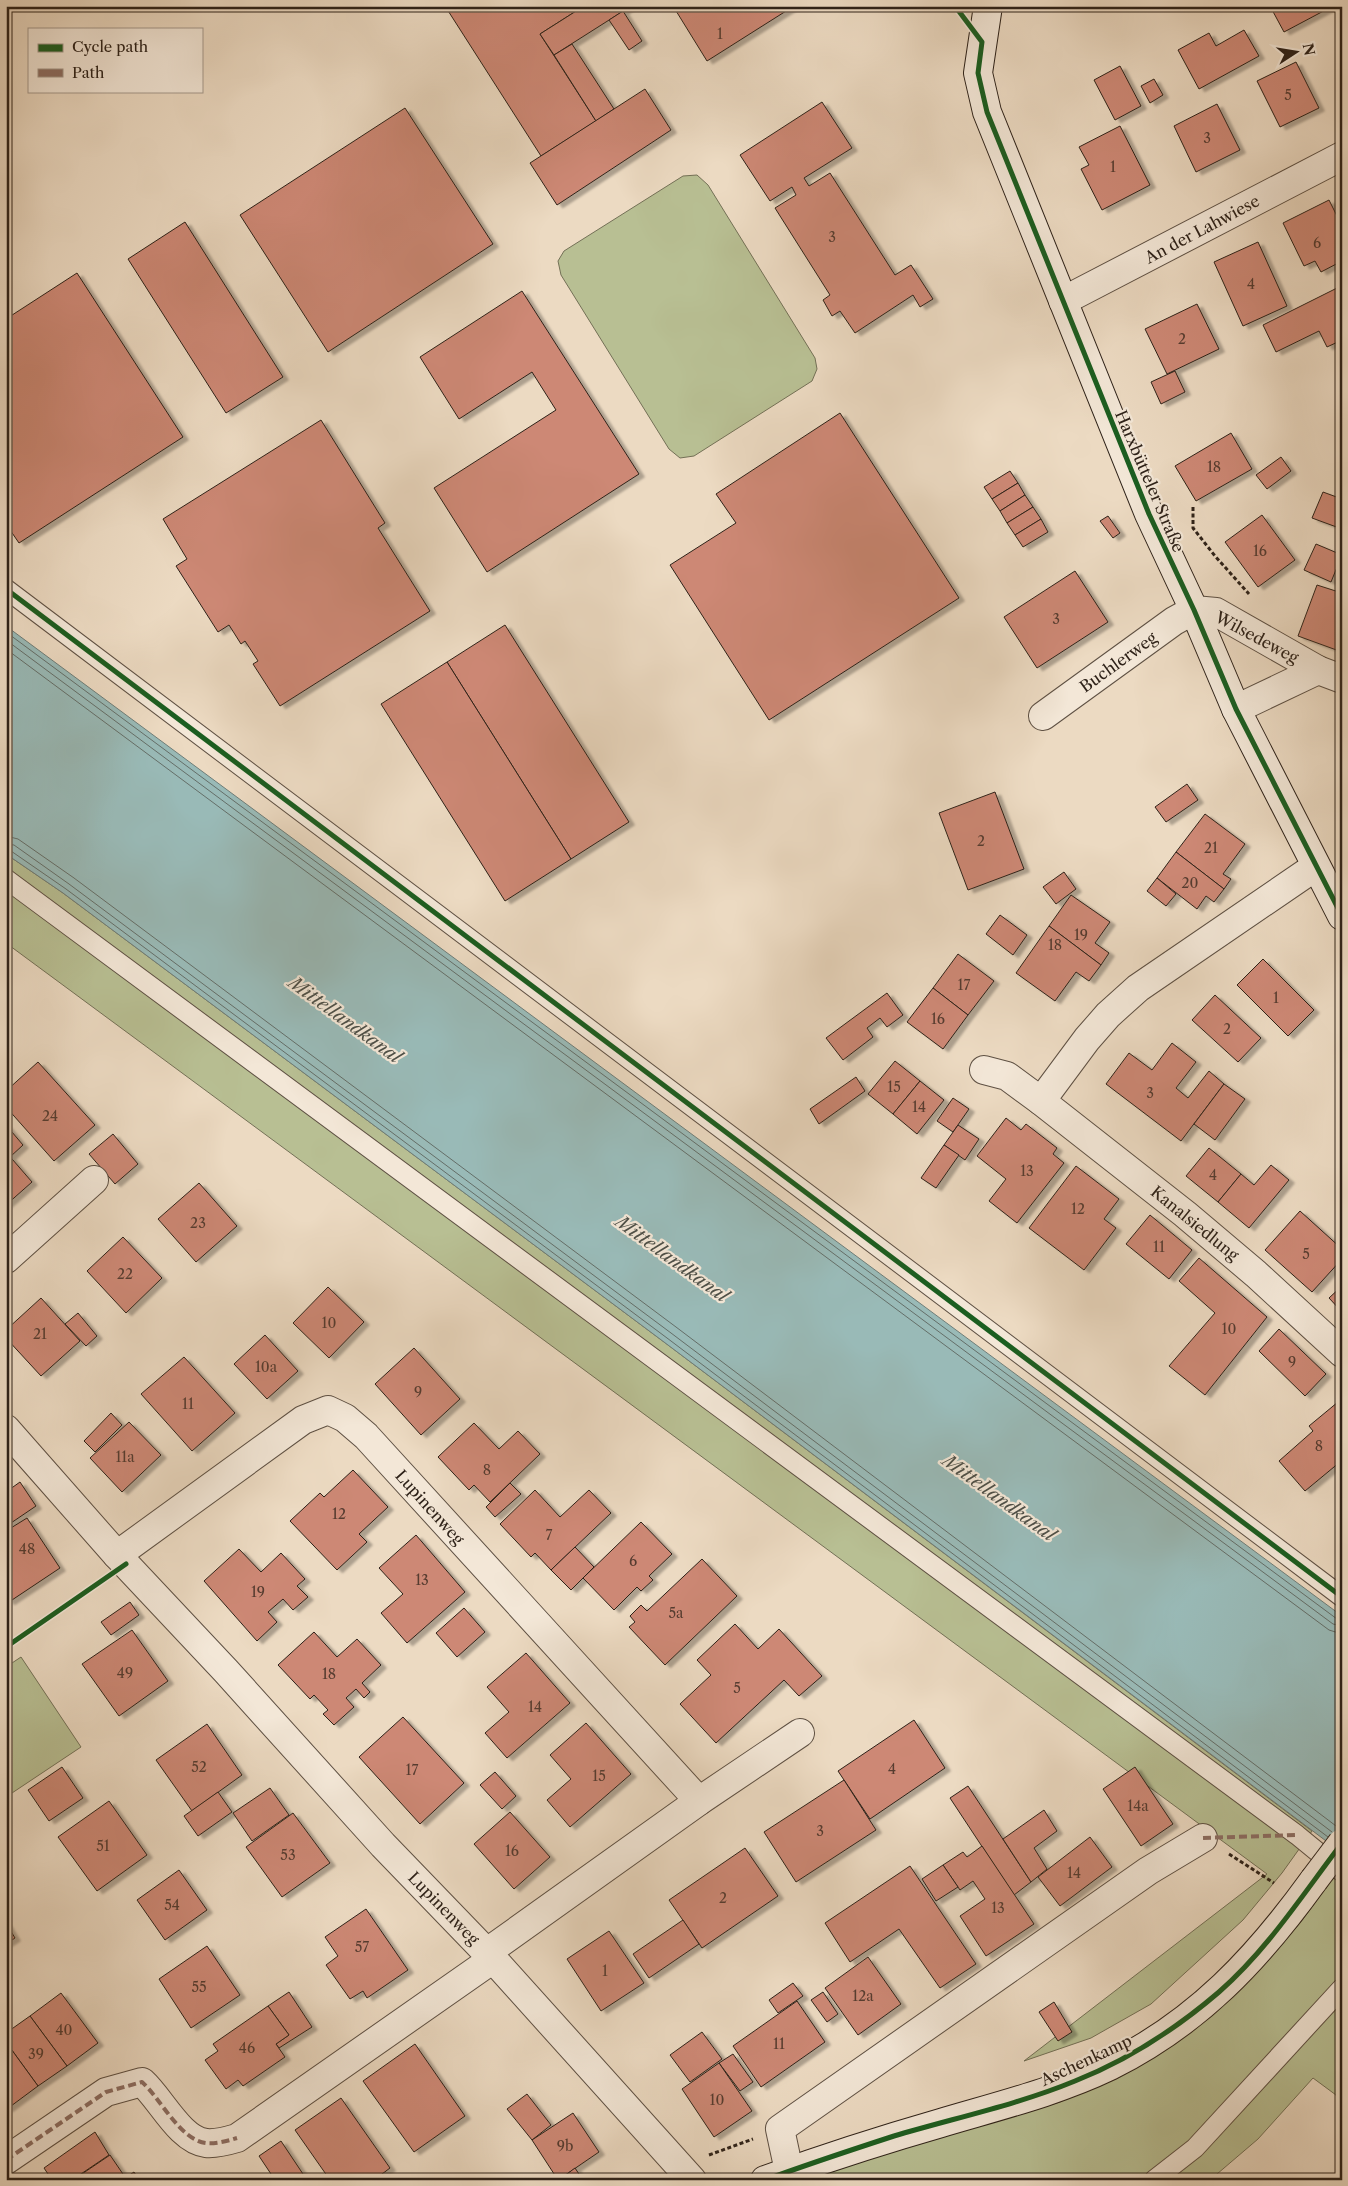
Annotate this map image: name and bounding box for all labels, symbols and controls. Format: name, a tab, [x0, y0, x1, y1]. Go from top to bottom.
house number: 1	[717, 25, 723, 43]
legend	[28, 28, 202, 92]
north arrow	[1270, 28, 1320, 78]
text: Cycle path	[72, 37, 149, 56]
text: N	[1299, 41, 1319, 57]
text: Path	[72, 63, 105, 82]
house number: 5	[1284, 86, 1292, 104]
house number: 3	[1203, 129, 1211, 147]
house number: 1	[1110, 158, 1116, 176]
street label: An der Lahwiese	[1140, 190, 1263, 268]
house number: 3	[828, 228, 836, 246]
house number: 6	[1313, 234, 1321, 252]
house number: 4	[1247, 275, 1255, 293]
house number: 2	[1178, 330, 1186, 348]
street label: Harxbütteler Straße	[1111, 407, 1189, 555]
house number: 18	[1207, 458, 1221, 476]
house number: 16	[1253, 542, 1267, 560]
street label: Wilsedeweg	[1211, 606, 1303, 668]
house number: 3	[1052, 610, 1060, 628]
street label: Buchlerweg	[1076, 627, 1161, 697]
house number: 2	[977, 832, 985, 850]
house number: 21	[1204, 839, 1218, 857]
house number: 20	[1182, 874, 1199, 892]
house number: 19	[1074, 926, 1088, 944]
house number: 18	[1048, 936, 1062, 954]
water label: Mittellandkanal	[283, 971, 407, 1070]
house number: 17	[958, 976, 970, 994]
house number: 1	[1273, 989, 1279, 1007]
house number: 16	[931, 1010, 945, 1028]
house number: 2	[1223, 1020, 1231, 1038]
house number: 15	[887, 1078, 901, 1096]
house number: 3	[1146, 1084, 1154, 1102]
house number: 14	[912, 1098, 926, 1116]
house number: 24	[42, 1107, 58, 1125]
house number: 13	[1020, 1162, 1034, 1180]
house number: 4	[1209, 1166, 1217, 1184]
street label: Kanalsiedlung	[1147, 1181, 1244, 1265]
house number: 12	[1071, 1200, 1085, 1218]
water label: Mittellandkanal	[610, 1210, 734, 1309]
house number: 23	[190, 1214, 206, 1232]
house number: 11	[1153, 1238, 1165, 1256]
house number: 5	[1302, 1245, 1310, 1263]
house number: 22	[117, 1265, 133, 1283]
house number: 10	[322, 1314, 336, 1332]
house number: 10	[1222, 1320, 1236, 1338]
house number: 21	[33, 1325, 47, 1343]
house number: 9	[1288, 1353, 1296, 1371]
house number: 10a	[255, 1358, 278, 1376]
house number: 9	[414, 1383, 422, 1401]
house number: 11	[182, 1395, 194, 1413]
house number: 8	[1315, 1437, 1323, 1455]
house number: 11a	[115, 1448, 135, 1466]
water label: Mittellandkanal	[937, 1449, 1061, 1548]
house number: 8	[483, 1461, 491, 1479]
street label: Lupinenweg	[391, 1465, 469, 1549]
house number: 12	[332, 1505, 346, 1523]
house number: 7	[546, 1526, 553, 1544]
house number: 48	[19, 1540, 35, 1558]
house number: 6	[629, 1552, 637, 1570]
house number: 13	[415, 1571, 429, 1589]
house number: 19	[251, 1583, 265, 1601]
house number: 5a	[669, 1604, 684, 1622]
house number: 49	[117, 1664, 133, 1682]
house number: 18	[322, 1665, 336, 1683]
house number: 5	[733, 1679, 741, 1697]
house number: 14	[528, 1698, 542, 1716]
house number: 52	[191, 1758, 207, 1776]
house number: 4	[888, 1760, 896, 1778]
house number: 17	[406, 1761, 418, 1779]
house number: 15	[592, 1767, 606, 1785]
house number: 14a	[1127, 1797, 1149, 1815]
house number: 3	[816, 1822, 824, 1840]
house number: 51	[96, 1837, 110, 1855]
house number: 16	[505, 1842, 519, 1860]
house number: 53	[280, 1846, 296, 1864]
house number: 14	[1067, 1864, 1081, 1882]
street label: Lupinenweg	[404, 1867, 484, 1949]
house number: 2	[719, 1889, 727, 1907]
house number: 54	[164, 1896, 180, 1914]
house number: 13	[991, 1899, 1005, 1917]
house number: 57	[355, 1938, 369, 1956]
house number: 1	[602, 1962, 608, 1980]
house number: 55	[191, 1978, 207, 1996]
house number: 12a	[852, 1987, 874, 2005]
house number: 40	[56, 2021, 73, 2039]
street label: Aschenkamp	[1036, 2030, 1135, 2090]
house number: 11	[773, 2035, 785, 2053]
house number: 46	[239, 2039, 255, 2057]
house number: 39	[28, 2045, 44, 2063]
house number: 10	[710, 2091, 724, 2109]
house number: 9b	[557, 2137, 573, 2155]

